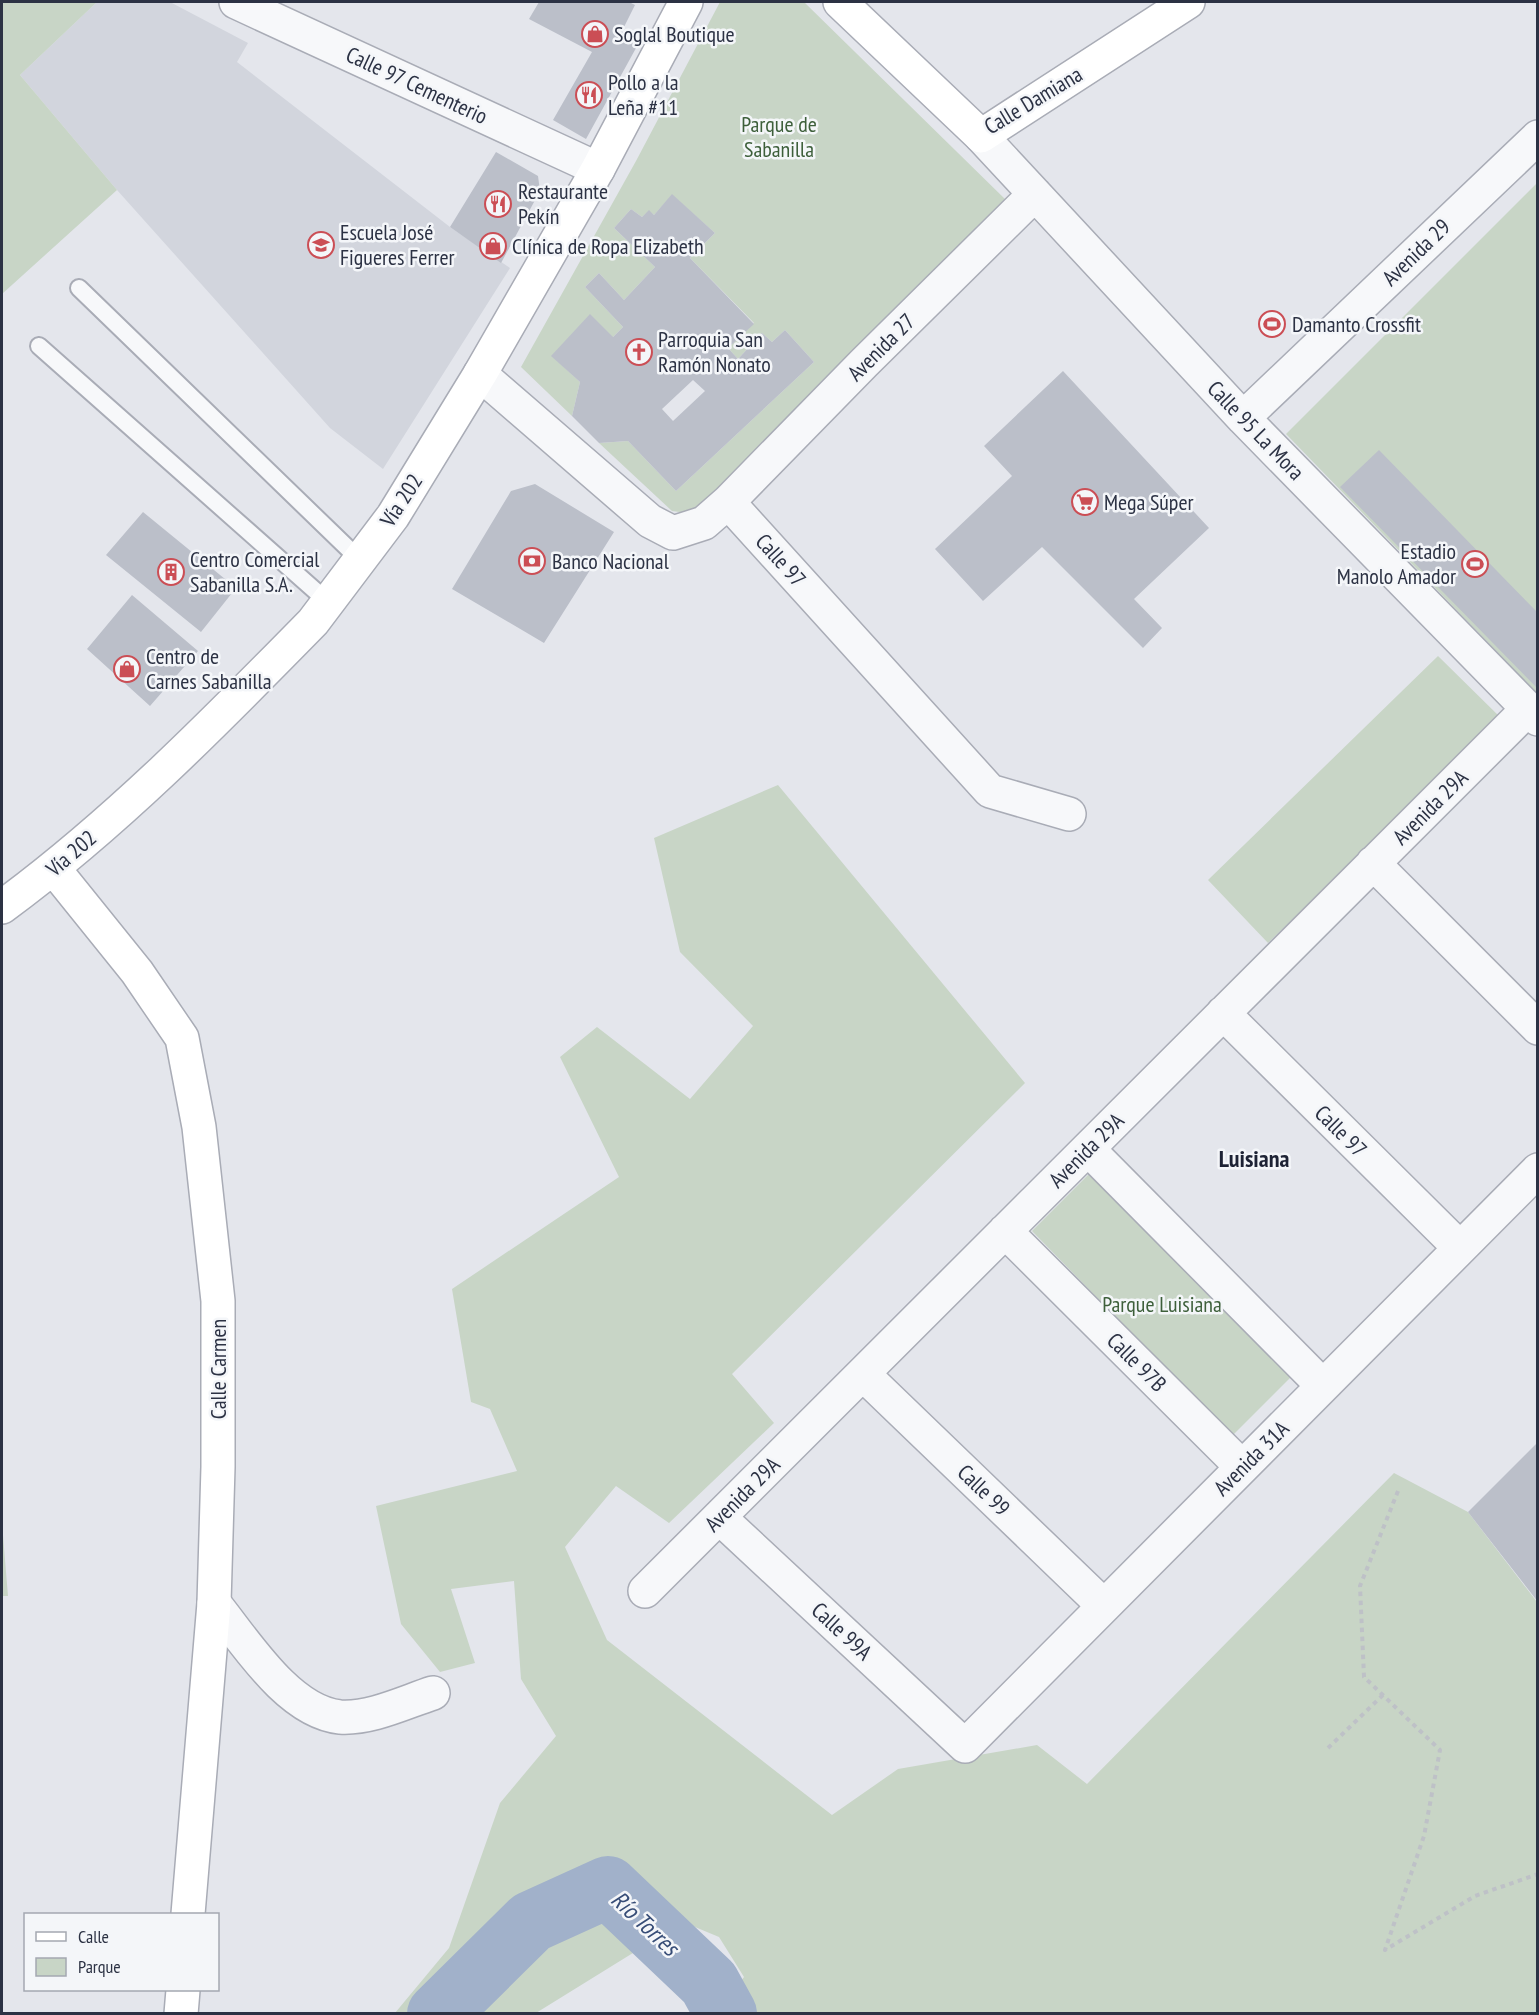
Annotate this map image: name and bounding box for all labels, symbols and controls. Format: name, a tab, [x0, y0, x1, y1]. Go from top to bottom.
shop icon: Soglal Boutique	[580, 19, 610, 49]
place label: Soglal Boutique	[614, 20, 735, 48]
street label: Calle 97 Cementerio	[342, 40, 492, 130]
street label: Calle Damiana	[979, 60, 1087, 140]
place label: Pollo a la Leña #11	[608, 68, 679, 121]
restaurant icon: Pollo a la Leña #11	[574, 80, 604, 110]
park label: Parque de Sabanilla	[741, 110, 817, 163]
place label: Restaurante Pekín	[518, 177, 608, 230]
restaurant icon: Restaurante Pekín	[483, 189, 513, 219]
street label: Avenida 29	[1376, 213, 1456, 291]
place label: Escuela José Figueres Ferrer	[340, 218, 455, 271]
school or university icon: Escuela José Figueres Ferrer	[306, 230, 336, 260]
shop icon: Clínica de Ropa Elizabeth	[478, 231, 508, 261]
place label: Clínica de Ropa Elizabeth	[512, 232, 704, 260]
street label: Avenida 27	[841, 307, 921, 387]
sports icon: Damanto Crossfit	[1257, 309, 1287, 339]
place label: Damanto Crossfit	[1292, 310, 1421, 338]
place label: Parroquia San Ramón Nonato	[658, 325, 771, 378]
church icon: Parroquia San Ramón Nonato	[624, 337, 654, 367]
street label: Calle 95 La Mora	[1202, 374, 1310, 486]
street label: Vía 202	[373, 468, 428, 533]
supermarket icon: Mega Súper	[1070, 487, 1100, 517]
place label: Mega Súper	[1104, 488, 1194, 516]
street label: Calle 97	[750, 527, 812, 593]
place label: Estadio Manolo Amador	[1337, 537, 1456, 590]
place label: Centro Comercial Sabanilla S.A.	[190, 545, 320, 598]
bank icon: Banco Nacional	[517, 546, 547, 576]
place label: Banco Nacional	[552, 547, 670, 575]
sports icon: Estadio Manolo Amador	[1460, 549, 1490, 579]
building icon: Centro Comercial Sabanilla S.A.	[156, 557, 186, 587]
place label: Centro de Carnes Sabanilla	[146, 642, 272, 695]
shop icon: Centro de Carnes Sabanilla	[112, 654, 142, 684]
street label: Avenida 29A	[1387, 763, 1474, 850]
street label: Vía 202	[39, 824, 102, 883]
street label: Calle 97	[1309, 1099, 1373, 1163]
street label: Avenida 29A	[1043, 1106, 1130, 1193]
district label: Luisiana	[1219, 1143, 1289, 1174]
park label: Parque Luisiana	[1102, 1290, 1222, 1318]
street label: Calle Carmen	[204, 1319, 232, 1419]
street label: Calle 97B	[1101, 1326, 1173, 1398]
street label: Avenida 31A	[1208, 1414, 1295, 1501]
street label: Avenida 29A	[699, 1450, 786, 1537]
street label: Calle 99	[952, 1458, 1016, 1522]
street label: Calle 99A	[806, 1596, 879, 1666]
water label: Río Torres	[605, 1884, 687, 1964]
legend	[24, 1913, 219, 1991]
text: Calle	[78, 1925, 109, 1948]
text: Parque	[78, 1955, 121, 1978]

